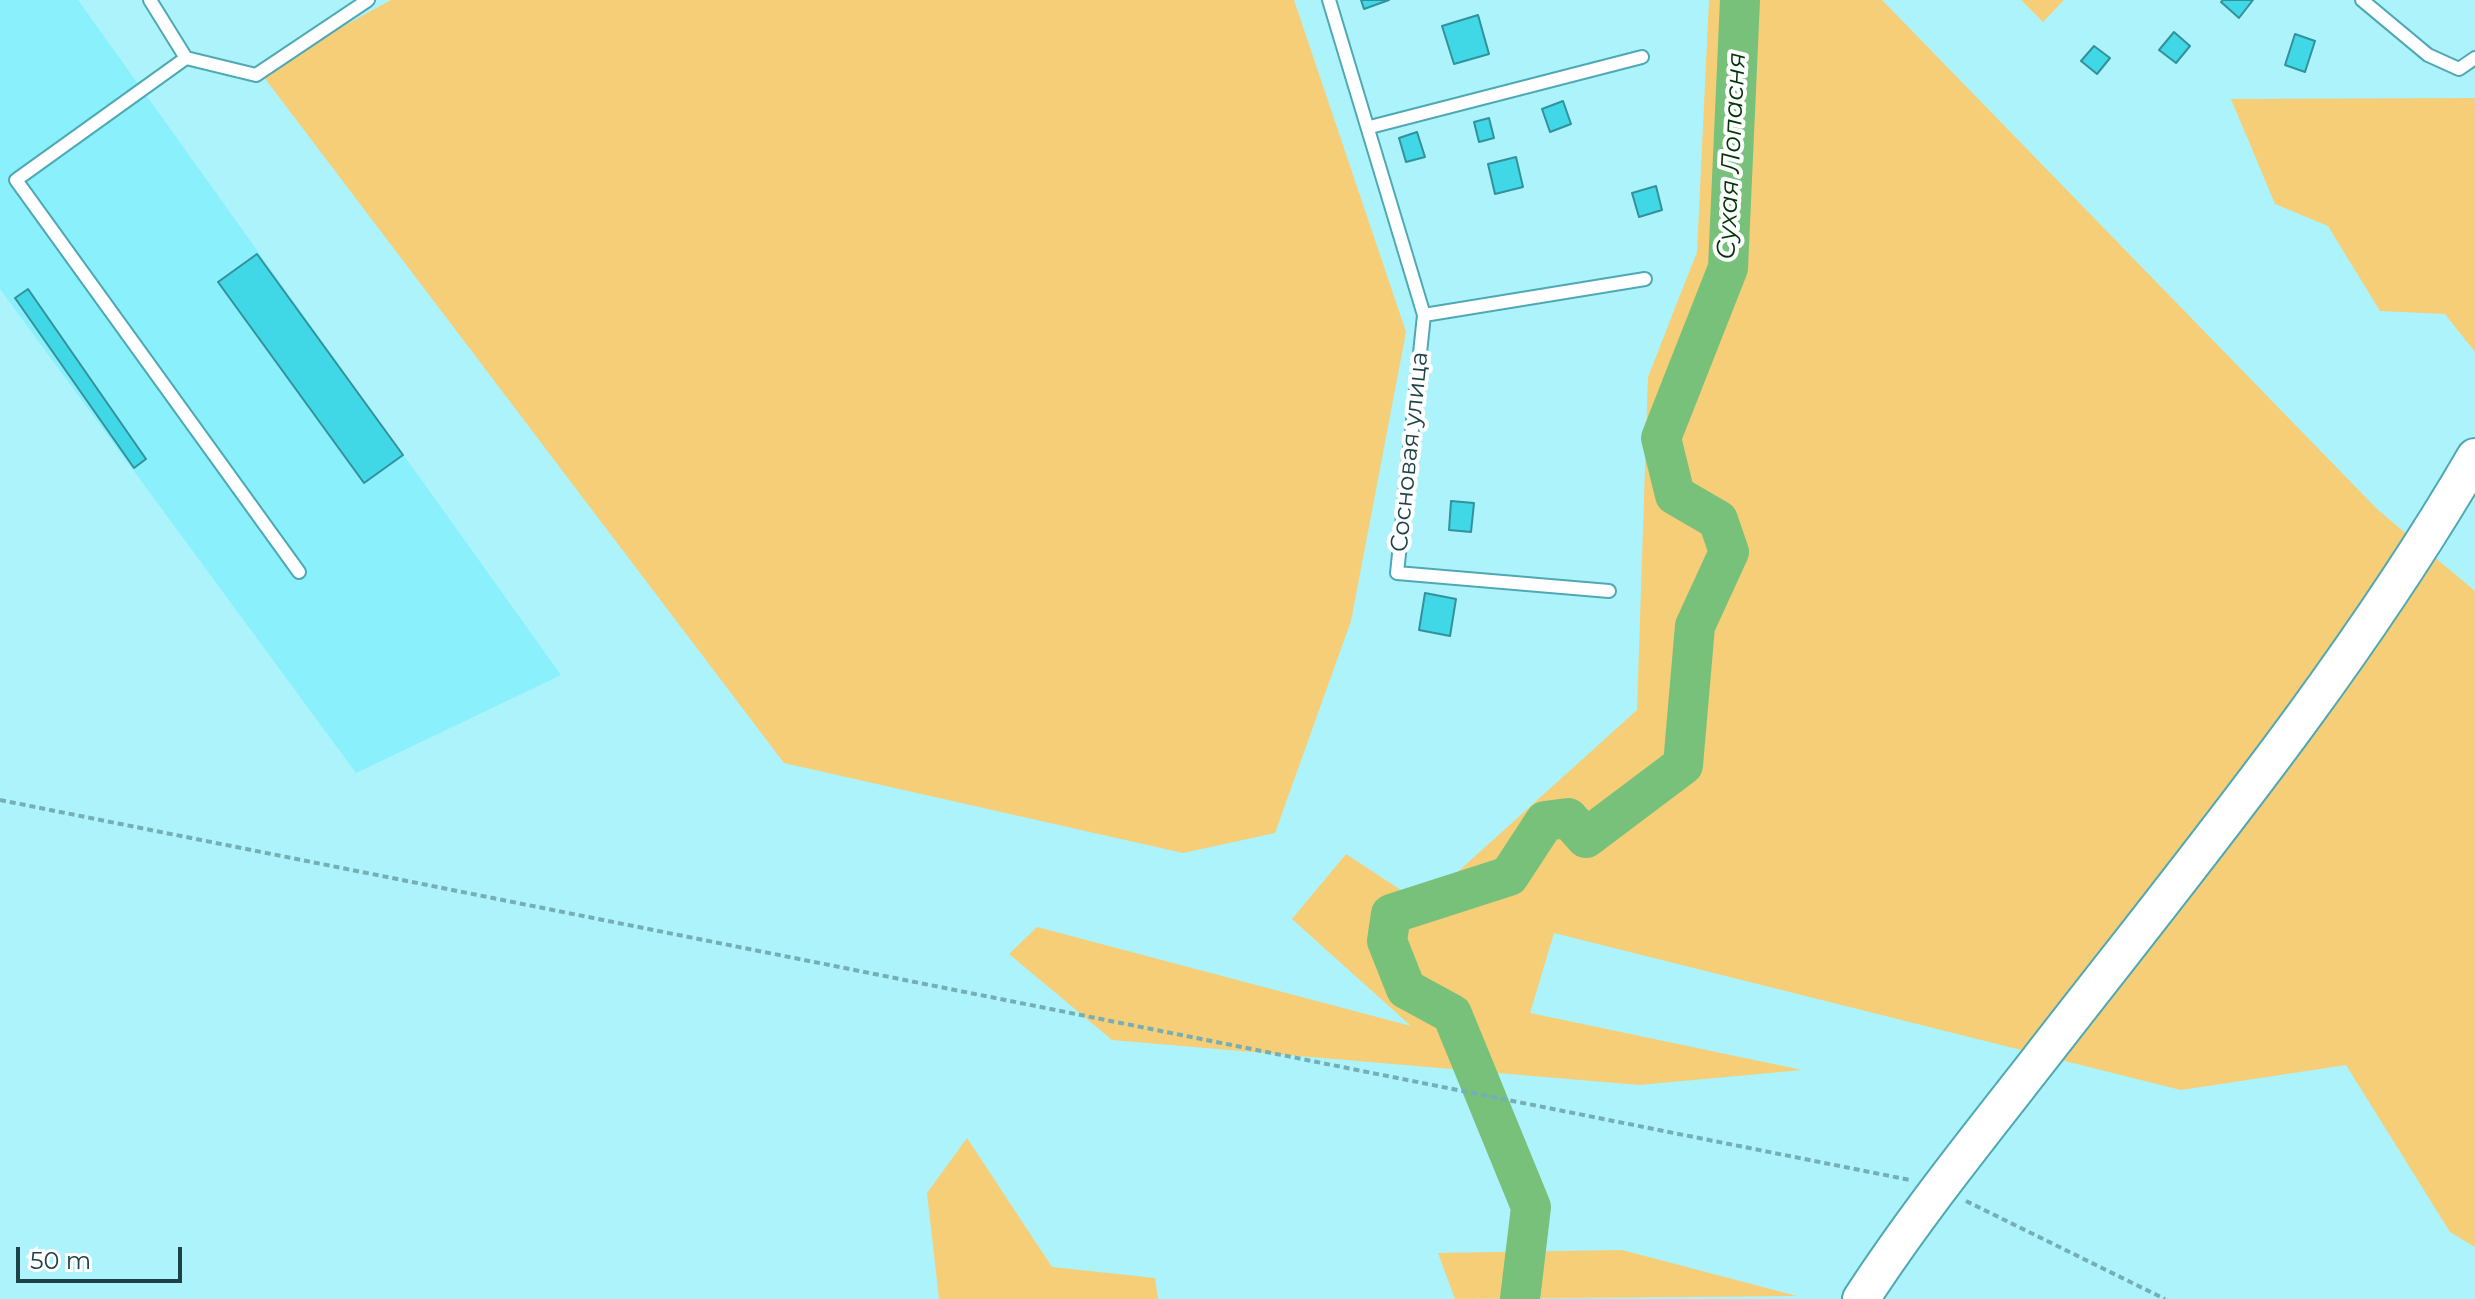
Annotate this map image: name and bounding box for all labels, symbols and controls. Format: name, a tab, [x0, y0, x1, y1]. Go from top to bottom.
water label: Сухая Лопасня	[1711, 52, 1753, 260]
street label: Сосновая улица	[1385, 350, 1435, 554]
scale bar	[20, 1231, 186, 1281]
text: 50 m	[30, 1246, 91, 1275]

